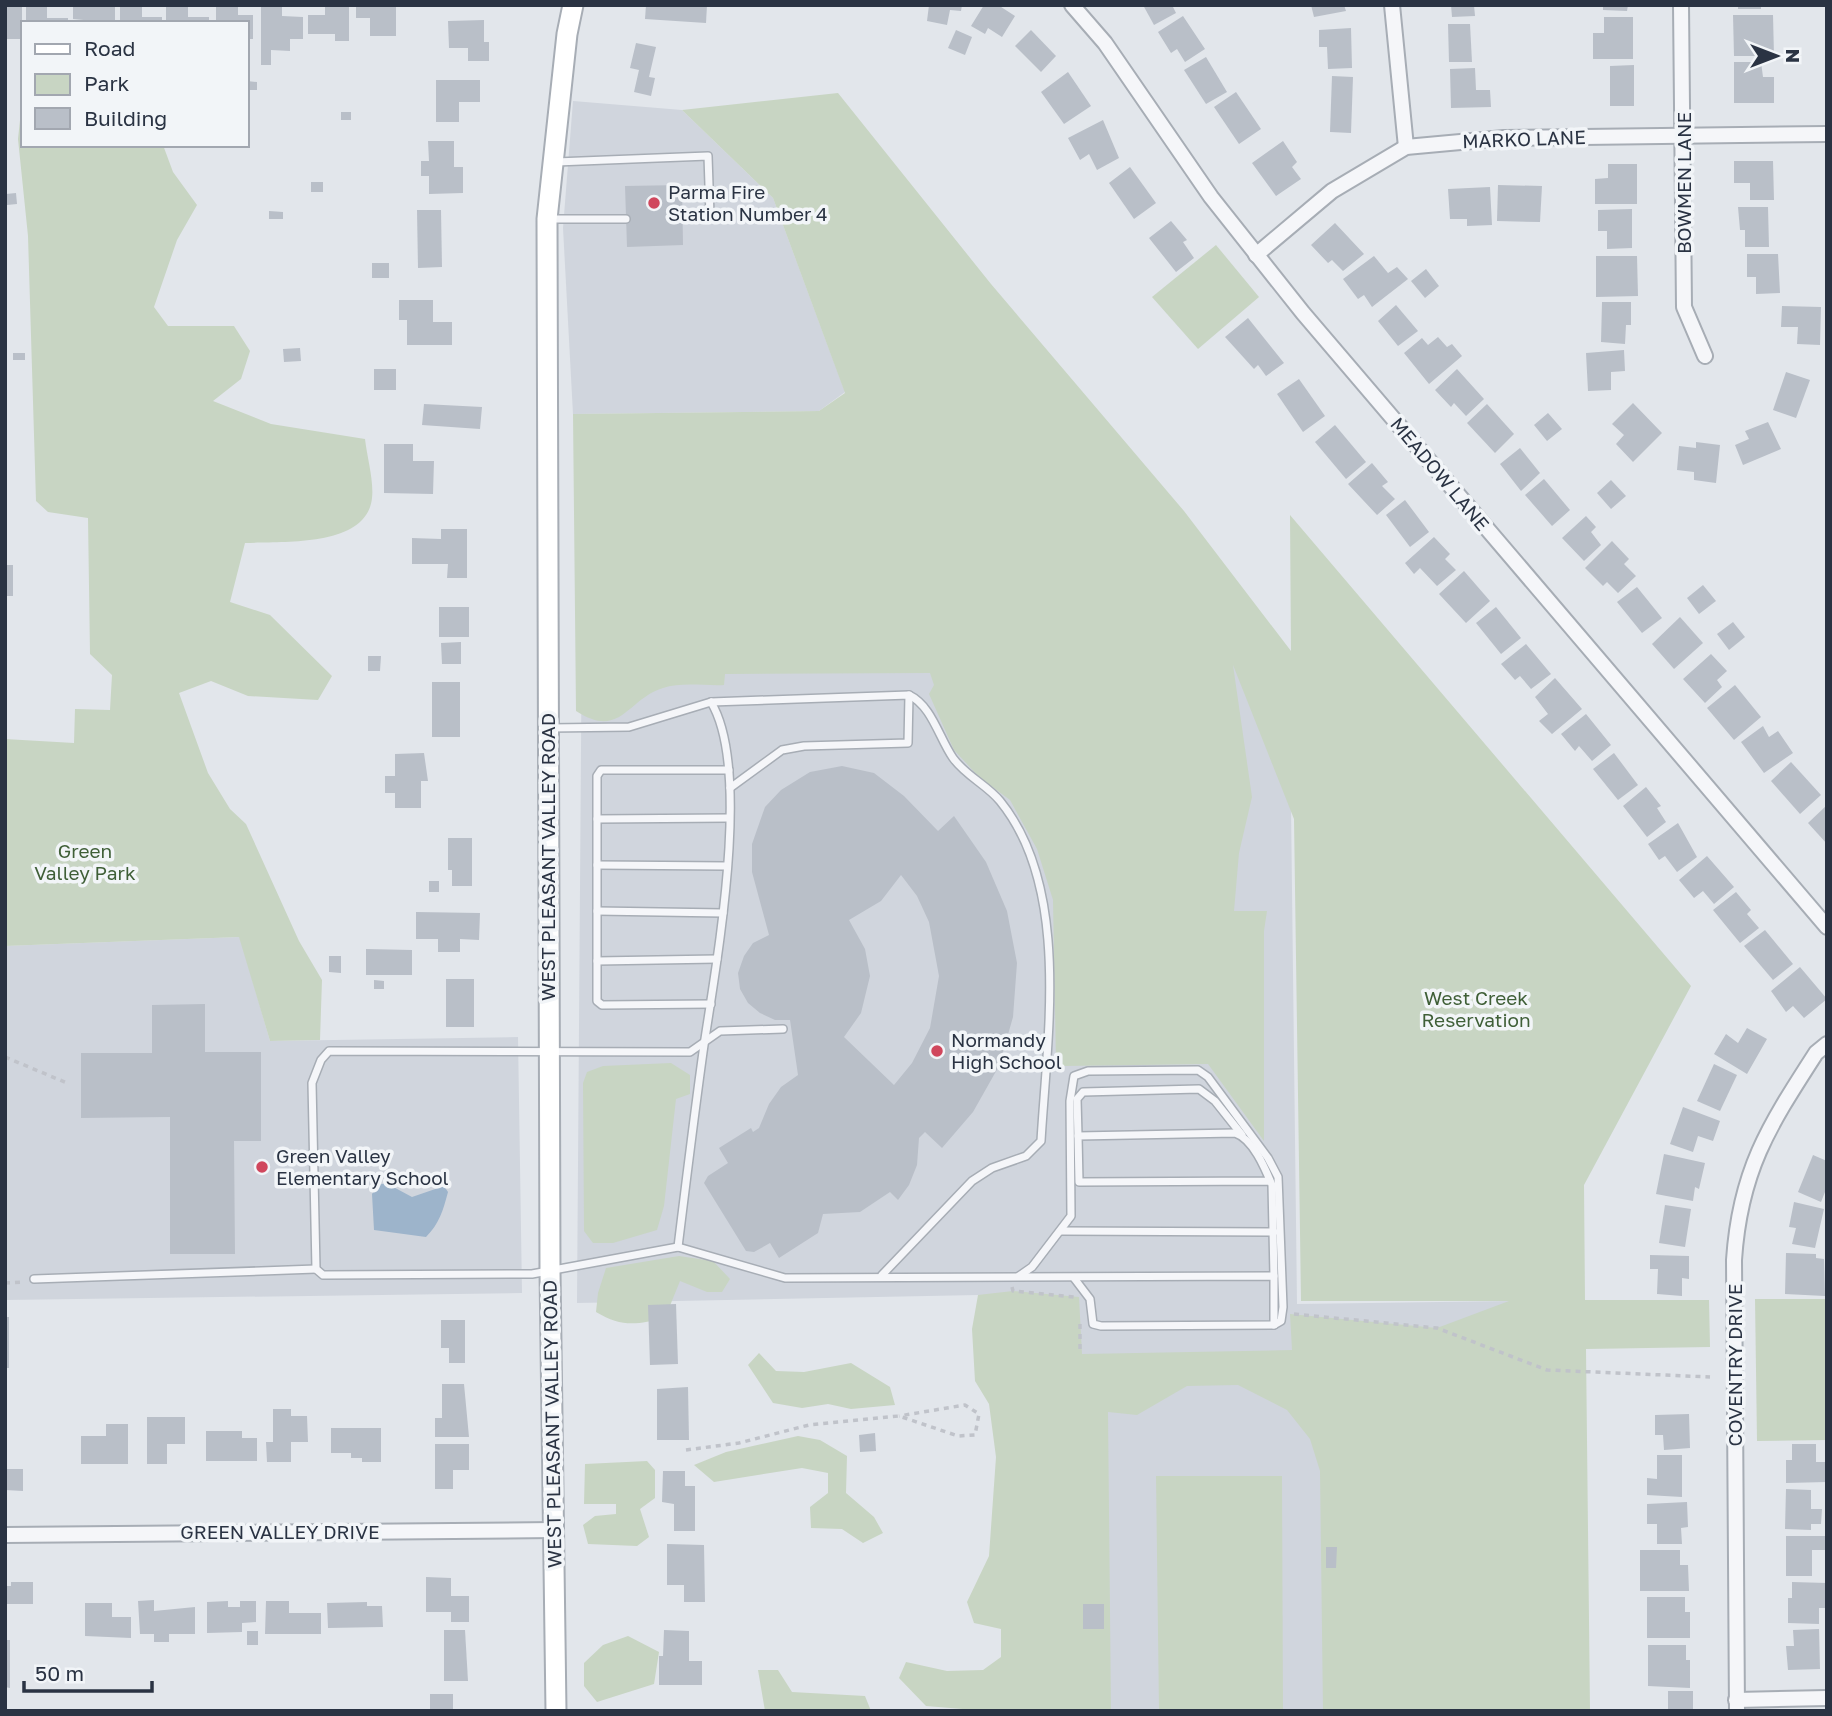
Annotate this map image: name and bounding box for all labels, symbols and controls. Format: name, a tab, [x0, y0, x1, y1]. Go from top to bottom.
legend	[21, 21, 248, 147]
north arrow	[1741, 21, 1811, 91]
text: Road	[84, 35, 135, 61]
text: N	[1782, 49, 1805, 63]
text: Park	[84, 70, 130, 96]
text: Building	[84, 105, 167, 131]
street label: BOWMEN LANE	[1672, 112, 1695, 254]
street label: MARKO LANE	[1462, 125, 1586, 152]
place label: Parma Fire Station Number 4	[668, 180, 828, 225]
marker: Parma Fire Station Number 4	[646, 195, 662, 211]
street label: MEADOW LANE	[1386, 412, 1495, 535]
street label: WEST PLEASANT VALLEY ROAD	[536, 713, 559, 1001]
park label: Green Valley Park	[34, 839, 136, 884]
park label: West Creek Reservation	[1421, 986, 1531, 1031]
place label: Normandy High School	[951, 1028, 1062, 1073]
marker: Normandy High School	[929, 1043, 945, 1059]
place label: Green Valley Elementary School	[276, 1144, 449, 1189]
marker: Green Valley Elementary School	[254, 1159, 270, 1175]
street label: WEST PLEASANT VALLEY ROAD	[537, 1280, 566, 1568]
street label: COVENTRY DRIVE	[1723, 1284, 1746, 1446]
street label: GREEN VALLEY DRIVE	[180, 1520, 380, 1543]
scale bar	[24, 1650, 152, 1694]
text: 50 m	[35, 1660, 84, 1686]

